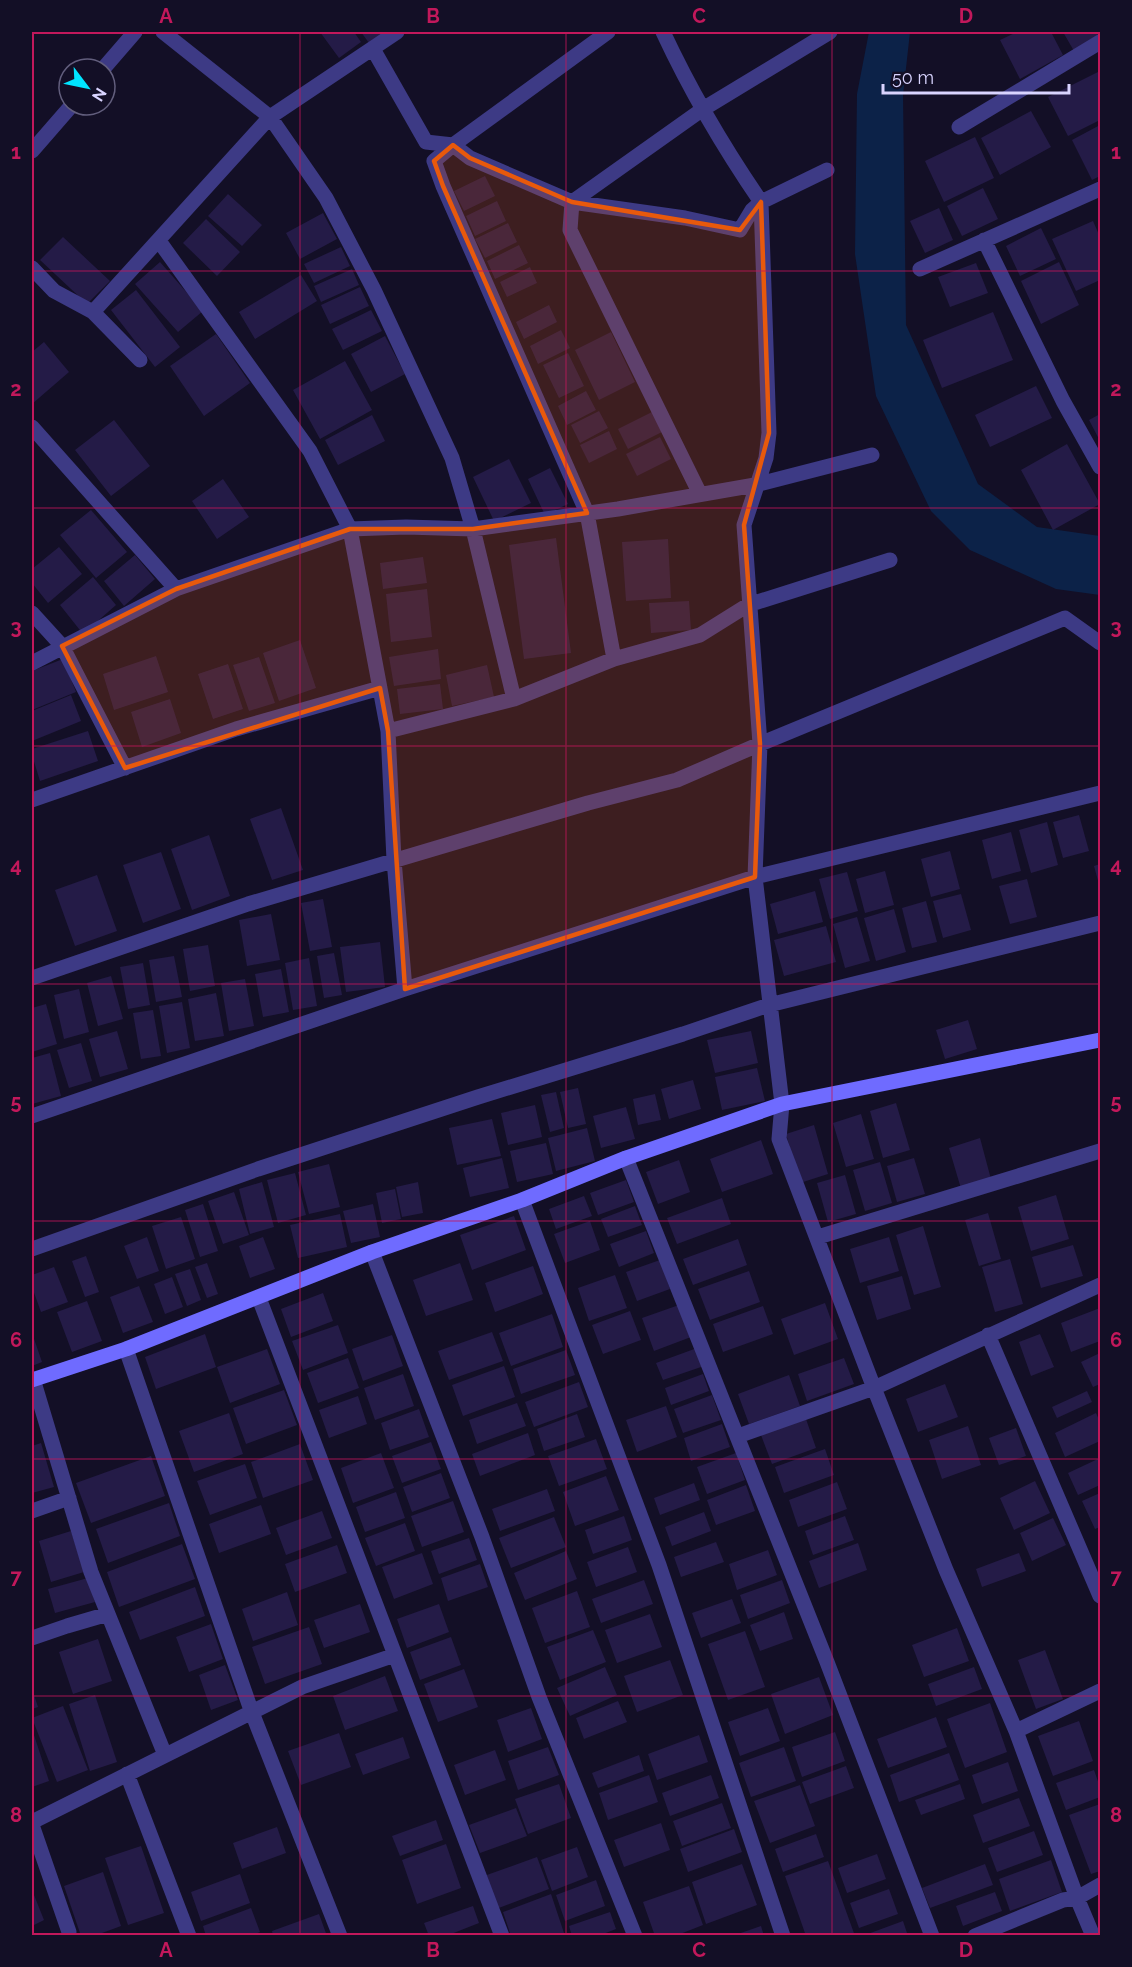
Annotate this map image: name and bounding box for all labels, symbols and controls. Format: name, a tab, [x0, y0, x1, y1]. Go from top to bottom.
text: A	[159, 4, 173, 28]
text: B	[426, 4, 440, 28]
text: C	[692, 4, 706, 28]
text: D	[959, 4, 973, 28]
north arrow	[57, 57, 117, 117]
scale bar	[883, 57, 1069, 95]
text: 50 m	[892, 67, 934, 88]
text: N	[88, 84, 111, 105]
text: 1	[11, 140, 21, 164]
text: 1	[1111, 140, 1121, 164]
text: 2	[10, 377, 22, 401]
text: 2	[1110, 377, 1122, 401]
text: 3	[10, 615, 22, 639]
text: 3	[1110, 615, 1122, 639]
text: 4	[10, 853, 22, 877]
text: 4	[1110, 853, 1122, 877]
text: 5	[10, 1090, 22, 1114]
text: 5	[1110, 1090, 1122, 1114]
text: 6	[10, 1328, 22, 1352]
text: 6	[1110, 1328, 1122, 1352]
text: 7	[10, 1565, 22, 1589]
text: 7	[1110, 1565, 1122, 1589]
text: 8	[10, 1803, 22, 1827]
text: 8	[1110, 1803, 1122, 1827]
text: A	[159, 1938, 173, 1962]
text: B	[426, 1938, 440, 1962]
text: C	[692, 1938, 706, 1962]
text: D	[959, 1938, 973, 1962]

